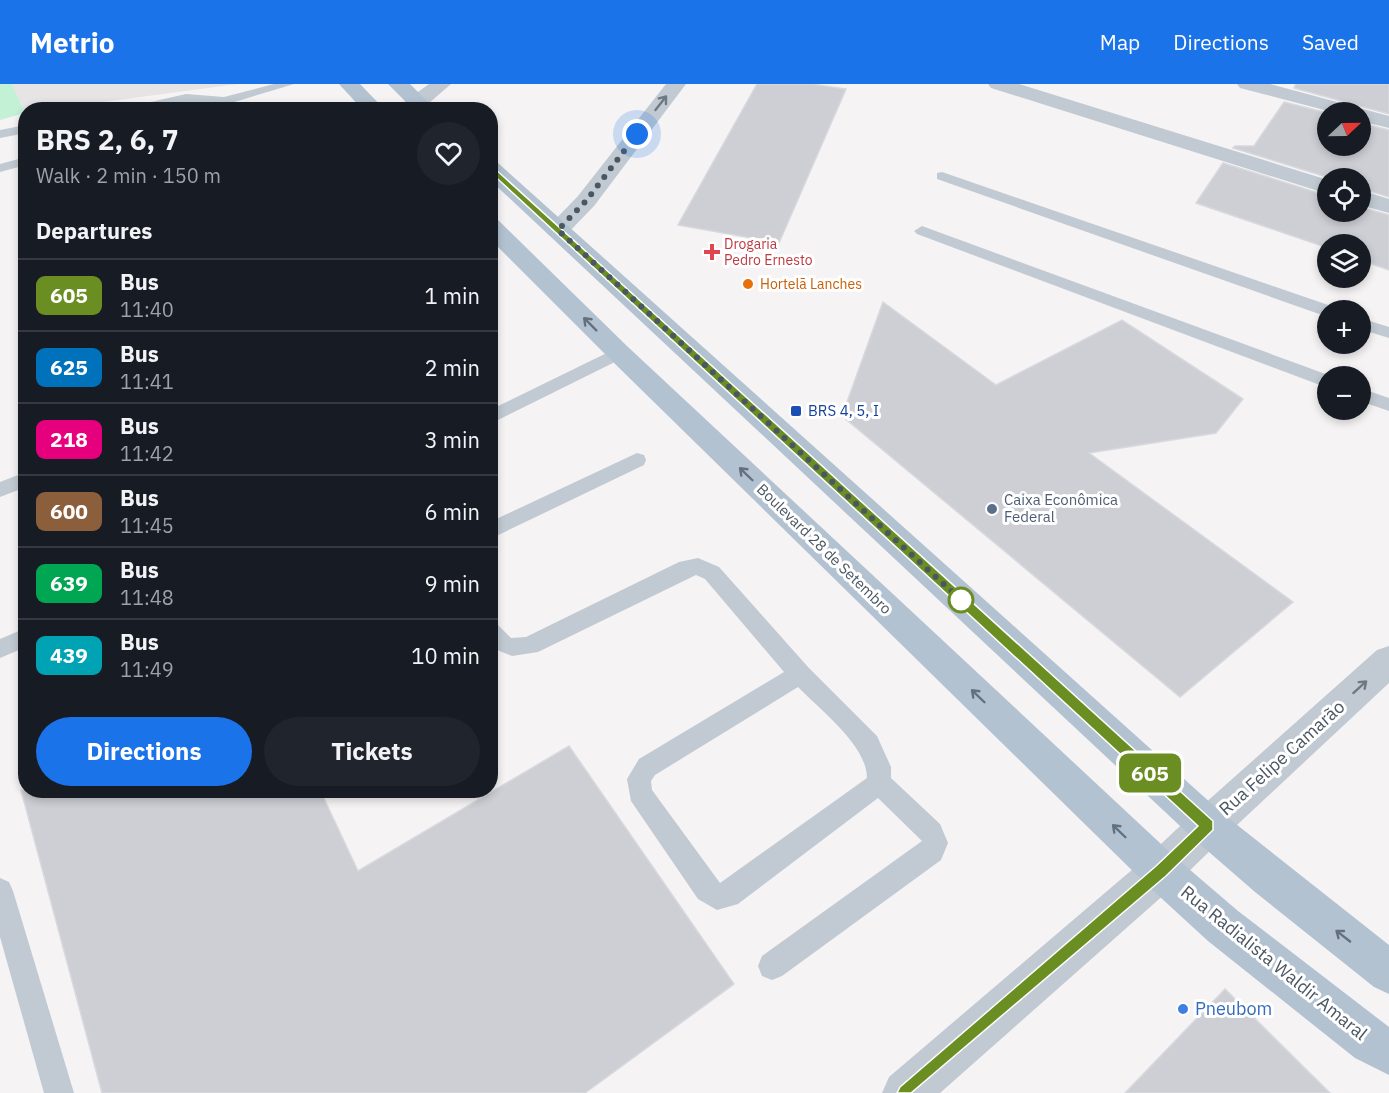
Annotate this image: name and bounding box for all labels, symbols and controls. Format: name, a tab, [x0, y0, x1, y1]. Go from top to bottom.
text: Metrio	[30, 24, 115, 61]
text: Map	[1100, 28, 1140, 56]
text: Directions	[1173, 28, 1269, 56]
text: Saved	[1302, 28, 1359, 56]
one-way arrow	[654, 95, 667, 111]
north arrow	[1317, 102, 1371, 156]
map controls	[1317, 102, 1371, 420]
your location	[622, 119, 652, 149]
text: BRS 2, 6, 7	[36, 121, 179, 158]
button: heart	[417, 122, 480, 185]
text: Walk · 2 min · 150 m	[36, 162, 221, 189]
button: locate	[1317, 168, 1371, 222]
text: Departures	[36, 216, 152, 245]
button: layers	[1317, 234, 1371, 288]
place label: Drogaria Pedro Ernesto	[724, 235, 813, 269]
marker: Drogaria Pedro Ernesto	[705, 245, 719, 259]
text: Bus	[120, 267, 159, 296]
place label: Hortelã Lanches	[760, 275, 862, 293]
marker: Hortelã Lanches	[741, 277, 755, 291]
text: 605	[50, 281, 88, 309]
text: 1 min	[424, 281, 480, 310]
text: 11:40	[120, 296, 174, 323]
button: +	[1317, 300, 1371, 354]
one-way arrow	[583, 317, 598, 332]
text: Bus	[120, 339, 159, 368]
text: 625	[50, 353, 88, 381]
text: 2 min	[424, 353, 480, 382]
button: −	[1317, 366, 1371, 420]
text: 11:41	[120, 368, 174, 395]
place label: BRS 4, 5, I	[808, 401, 879, 420]
marker: BRS 4, 5, I	[789, 404, 803, 418]
text: Bus	[120, 411, 159, 440]
text: 218	[50, 425, 88, 453]
text: 3 min	[424, 425, 480, 454]
text: 11:42	[120, 440, 174, 467]
one-way arrow	[738, 467, 753, 482]
street label: Boulevard 28 de Setembro	[753, 479, 896, 618]
text: Bus	[120, 483, 159, 512]
place label: Caixa Econômica Federal	[1004, 490, 1118, 526]
text: 600	[50, 497, 88, 525]
text: 6 min	[424, 497, 480, 526]
marker: Caixa Econômica Federal	[985, 502, 999, 516]
text: 11:45	[120, 512, 174, 539]
text: Bus	[120, 555, 159, 584]
text: 639	[50, 569, 88, 597]
text: 9 min	[424, 569, 480, 598]
text: 11:48	[120, 584, 174, 611]
unlabelled marker	[948, 587, 974, 613]
text: Bus	[120, 627, 159, 656]
text: 439	[50, 641, 88, 669]
text: 10 min	[411, 641, 480, 670]
text: 11:49	[120, 656, 174, 683]
one-way arrow	[1352, 681, 1367, 695]
one-way arrow	[970, 689, 985, 703]
street label: Rua Felipe Camarão	[1214, 695, 1349, 820]
button: Directions	[36, 717, 252, 786]
button: Tickets	[264, 717, 480, 786]
line badge: 605	[1116, 754, 1184, 792]
text: 605	[1131, 759, 1169, 787]
one-way arrow	[1111, 823, 1126, 838]
street label: Rua Radialista Waldir Amaral	[1176, 880, 1372, 1045]
one-way arrow	[1335, 929, 1351, 942]
place label: Pneubom	[1195, 997, 1272, 1020]
marker: Pneubom	[1176, 1002, 1190, 1016]

